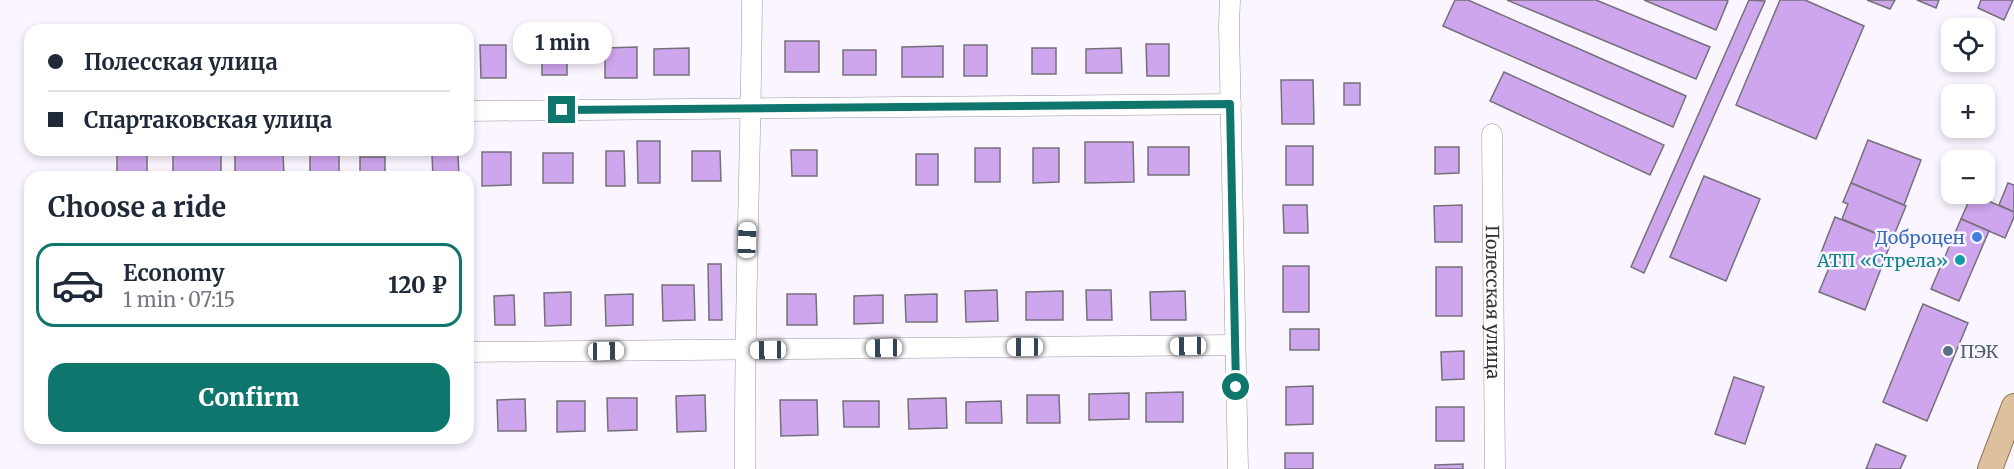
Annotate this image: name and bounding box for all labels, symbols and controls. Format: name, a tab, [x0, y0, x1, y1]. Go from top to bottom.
map controls	[1941, 18, 1995, 204]
button: locate	[1941, 18, 1995, 72]
callout: 1 min	[512, 23, 612, 65]
text: 1 min	[535, 30, 590, 55]
text: Полесская улица	[84, 48, 278, 76]
button: +	[1941, 84, 1995, 138]
route end	[548, 96, 575, 123]
text: Спартаковская улица	[84, 106, 332, 134]
button: −	[1941, 150, 1995, 204]
text: Choose a ride	[48, 190, 226, 224]
car	[737, 222, 757, 258]
street label: Полесская улица	[1481, 225, 1506, 379]
place label: Доброцен	[1875, 226, 1965, 249]
marker: Доброцен	[1970, 230, 1984, 244]
place label: АТП «Стрела»	[1816, 249, 1948, 272]
marker: АТП «Стрела»	[1953, 253, 1967, 267]
icon: car	[51, 258, 105, 312]
text: Economy	[123, 259, 224, 287]
text: 120 ₽	[388, 271, 447, 299]
text: 1 min · 07:15	[123, 287, 235, 312]
car	[1170, 337, 1206, 355]
car	[1007, 338, 1043, 356]
car	[866, 339, 902, 357]
place label: ПЭК	[1960, 340, 1999, 363]
car	[750, 341, 786, 359]
car	[588, 342, 624, 360]
marker: ПЭК	[1941, 344, 1955, 358]
button: Confirm	[48, 363, 450, 432]
route start	[1222, 373, 1249, 400]

